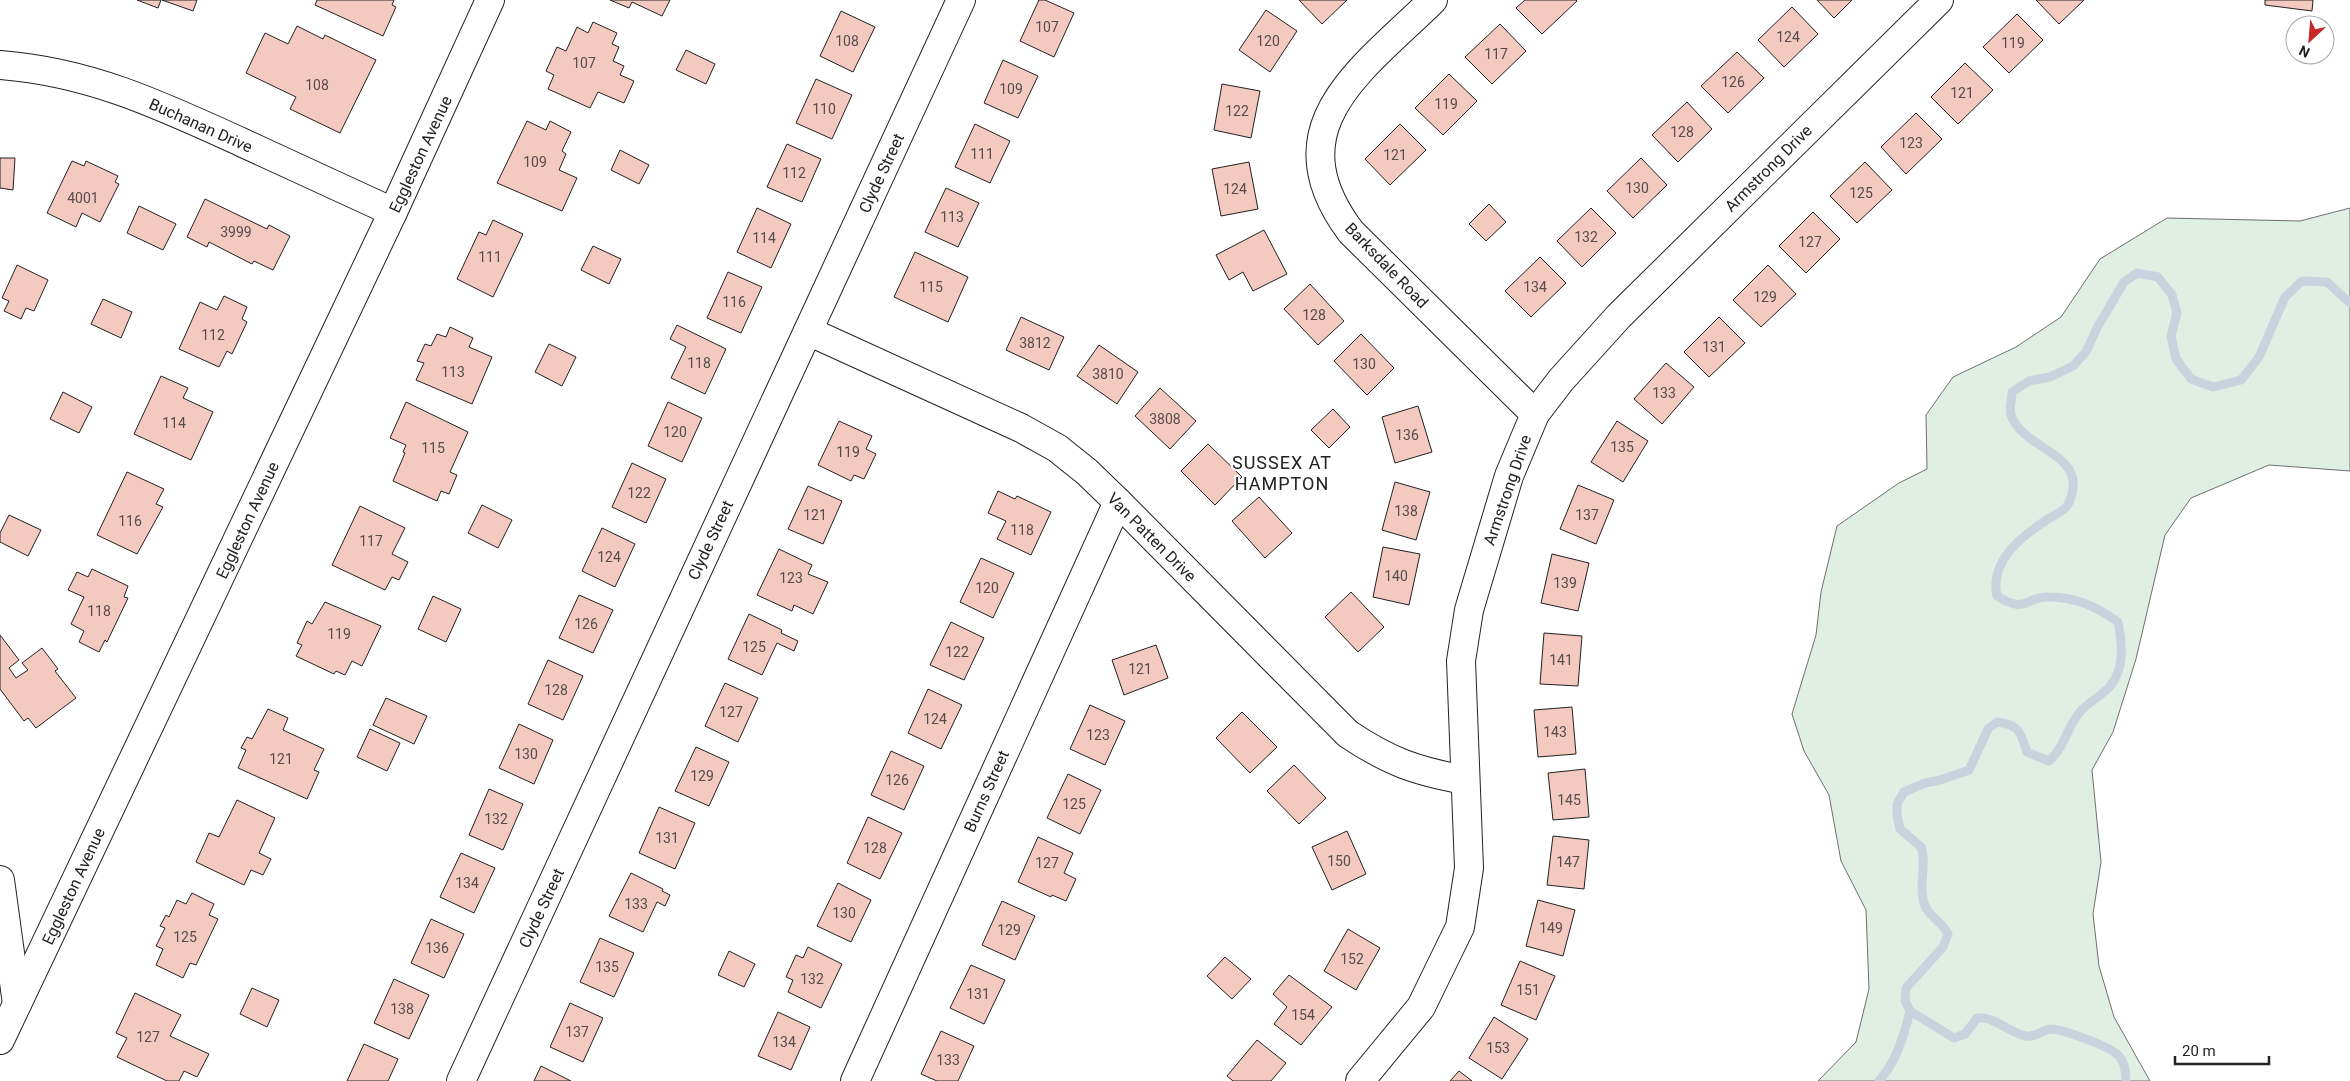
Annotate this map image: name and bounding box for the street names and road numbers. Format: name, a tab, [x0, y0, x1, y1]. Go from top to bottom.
street label: Eggleston Avenue	[385, 93, 456, 216]
street label: Buchanan Drive	[146, 94, 255, 157]
street label: Armstrong Drive	[1721, 121, 1816, 216]
street label: Clyde Street	[855, 130, 908, 216]
street label: Barksdale Road	[1341, 219, 1432, 312]
street label: Armstrong Drive	[1480, 432, 1535, 548]
street label: Eggleston Avenue	[212, 459, 283, 582]
street label: Van Patten Drive	[1103, 489, 1200, 586]
street label: Clyde Street	[684, 497, 737, 583]
street label: Burns Street	[960, 747, 1013, 835]
street label: Eggleston Avenue	[38, 825, 109, 948]
street label: Clyde Street	[515, 865, 568, 951]

